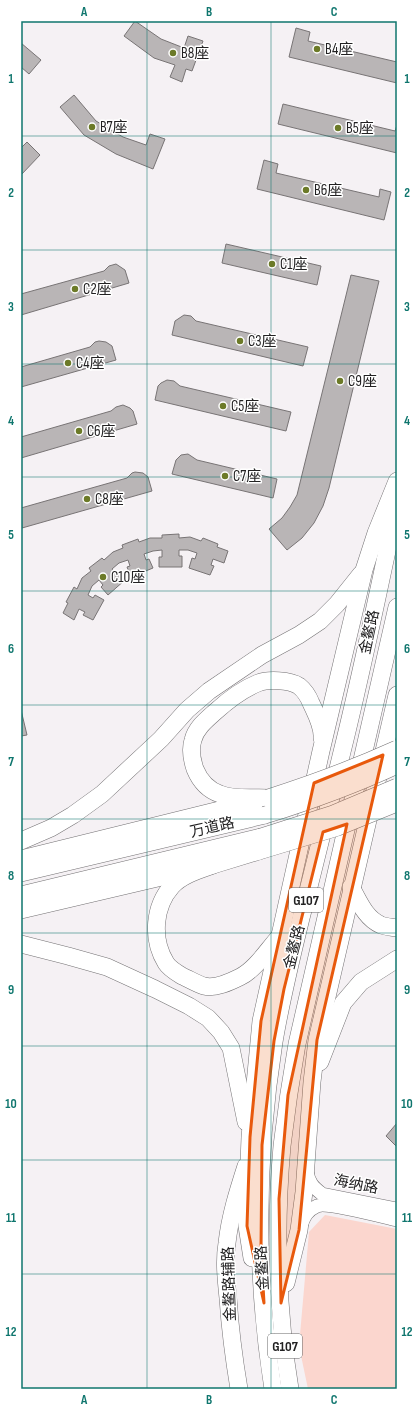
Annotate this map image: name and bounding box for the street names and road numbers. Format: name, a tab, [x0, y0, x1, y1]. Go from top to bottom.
street label: 金鳌路	[356, 608, 383, 656]
street label: 万道路	[188, 813, 236, 842]
road number: G107	[289, 888, 323, 912]
street label: 金鳌路	[280, 923, 309, 971]
street label: 海纳路	[332, 1171, 380, 1198]
street label: 金鳌路	[252, 1245, 273, 1291]
street label: 金鳌路辅路	[219, 1246, 240, 1322]
road number: G107	[268, 1334, 302, 1358]

